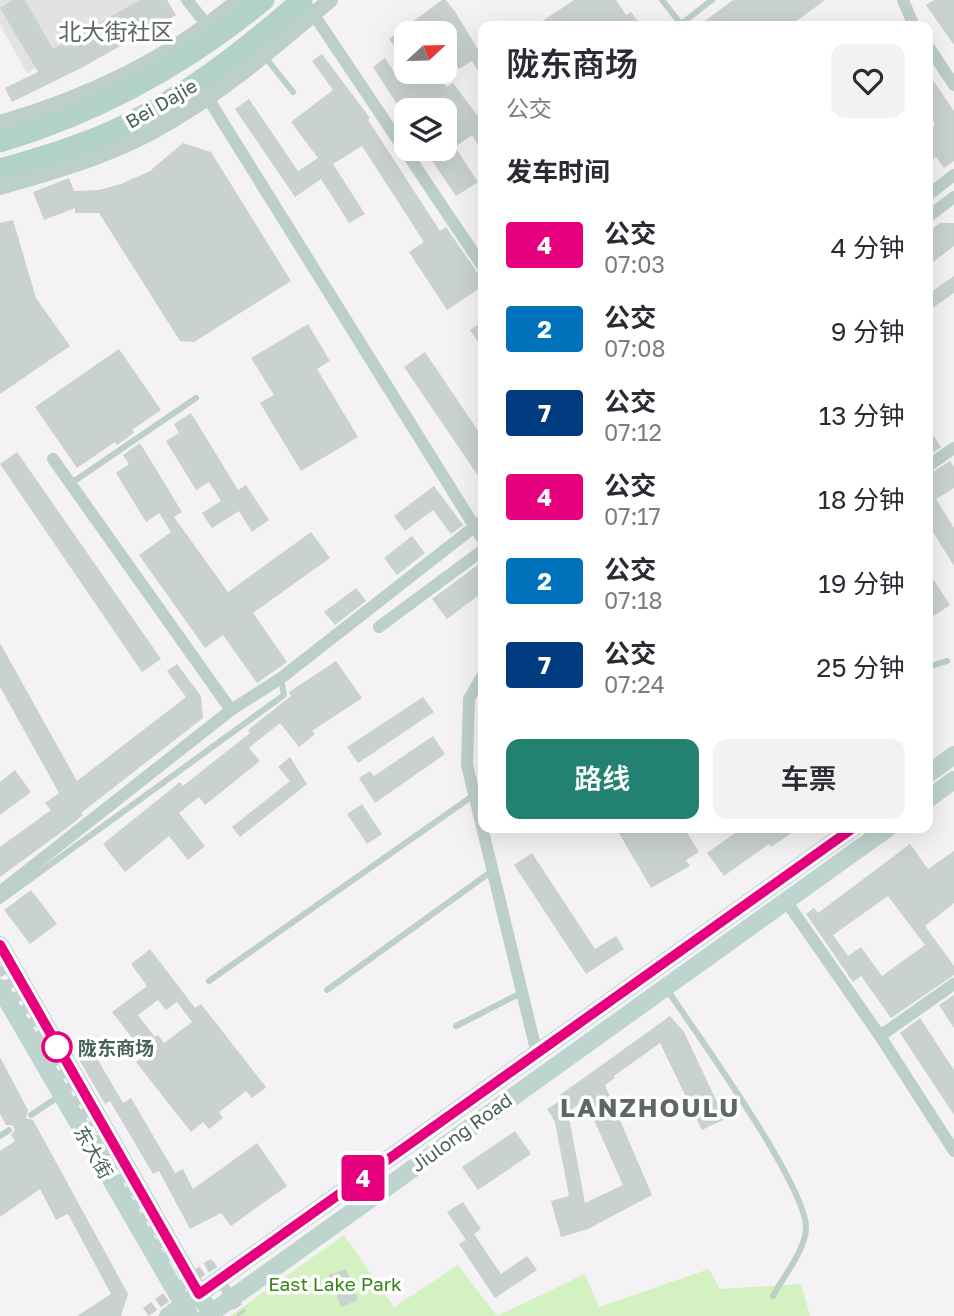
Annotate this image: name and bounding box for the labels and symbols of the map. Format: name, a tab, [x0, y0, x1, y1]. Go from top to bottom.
district label: 北大街社区	[59, 17, 174, 45]
north arrow	[394, 21, 457, 84]
street label: Bei Dajie	[121, 73, 201, 133]
marker: 陇东商场	[42, 1032, 72, 1062]
place label: 陇东商场	[78, 1036, 154, 1059]
street label: Jiulong Road	[406, 1088, 516, 1176]
district label: LANZHOULU	[560, 1092, 740, 1123]
street label: 东大街	[70, 1122, 118, 1182]
line badge: 4	[340, 1155, 386, 1201]
park label: East Lake Park	[268, 1272, 402, 1295]

